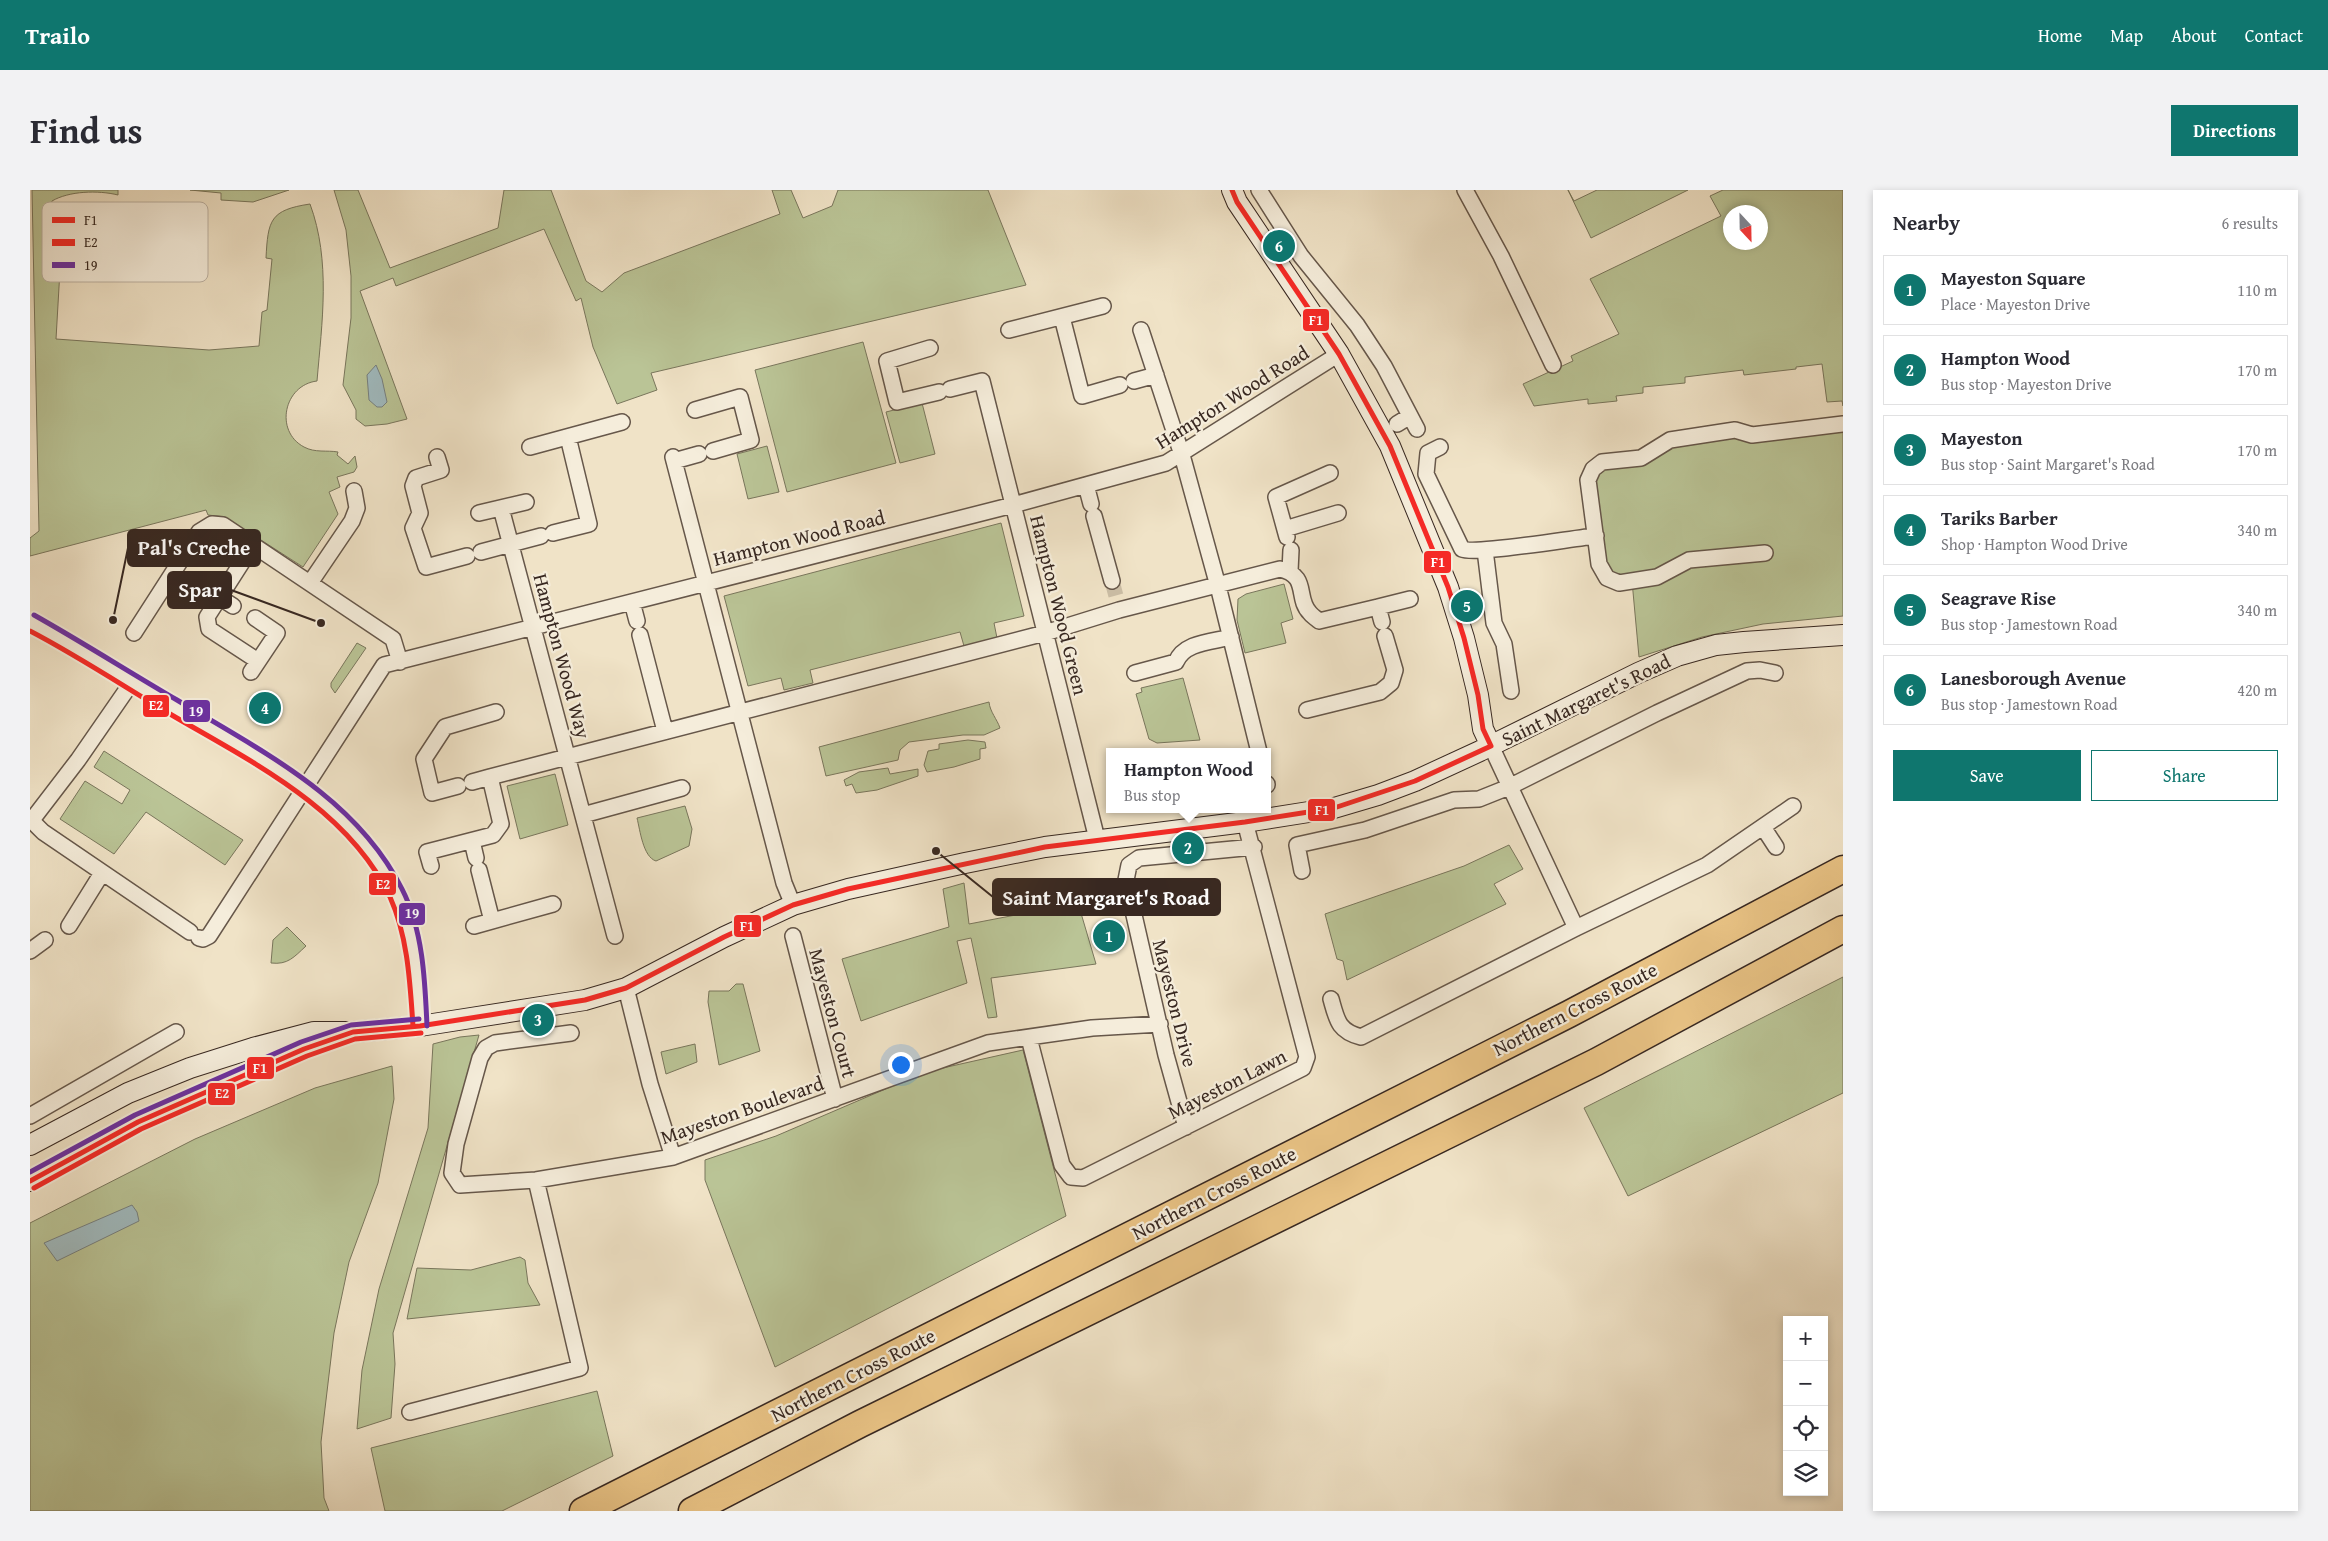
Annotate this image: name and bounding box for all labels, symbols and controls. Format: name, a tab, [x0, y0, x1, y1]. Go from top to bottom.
text: Trailo	[25, 18, 90, 53]
text: Home	[2038, 22, 2082, 49]
text: Map	[2110, 22, 2143, 49]
text: About	[2171, 22, 2217, 49]
text: Contact	[2245, 22, 2303, 49]
text: Find us	[30, 105, 143, 156]
button: Directions	[2171, 105, 2298, 156]
legend	[42, 202, 208, 282]
north arrow	[1723, 205, 1768, 250]
text: Nearby	[1893, 207, 1960, 238]
text: F1	[84, 210, 98, 230]
text: 6 results	[2221, 211, 2278, 235]
pin: 6	[1263, 227, 1295, 265]
text: E2	[84, 232, 98, 252]
text: 19	[84, 255, 98, 275]
text: Mayeston Square	[1941, 264, 2086, 292]
text: 1	[1906, 278, 1914, 302]
text: 110 m	[2237, 278, 2277, 302]
text: Place · Mayeston Drive	[1941, 292, 2090, 316]
line badge: F1	[1302, 308, 1330, 332]
text: F1	[1309, 310, 1323, 330]
street label: Hampton Wood Road	[1149, 337, 1314, 456]
text: Hampton Wood	[1941, 344, 2070, 372]
text: 2	[1906, 358, 1914, 382]
text: 170 m	[2237, 358, 2277, 382]
text: Bus stop · Mayeston Drive	[1941, 372, 2112, 396]
text: Mayeston	[1941, 424, 2022, 452]
text: 3	[1906, 438, 1914, 462]
text: 170 m	[2237, 438, 2277, 462]
text: Bus stop · Saint Margaret's Road	[1941, 452, 2155, 476]
street label: Hampton Wood Road	[710, 502, 888, 573]
text: Tariks Barber	[1941, 504, 2058, 532]
street label: Hampton Wood Green	[1023, 512, 1096, 698]
text: 4	[1906, 518, 1914, 542]
text: 340 m	[2237, 518, 2277, 542]
callout: Pal's Creche	[128, 530, 260, 566]
text: Pal's Creche	[138, 532, 250, 563]
text: Shop · Hampton Wood Drive	[1941, 532, 2128, 556]
line badge: F1	[1423, 550, 1452, 574]
text: F1	[1431, 552, 1445, 572]
street label: Hampton Wood Way	[526, 570, 599, 742]
callout: Spar	[168, 572, 231, 608]
text: Spar	[178, 574, 222, 605]
text: Seagrave Rise	[1941, 584, 2056, 612]
pin: 5	[1451, 587, 1483, 625]
text: 5	[1906, 598, 1914, 622]
text: 340 m	[2237, 598, 2277, 622]
text: Bus stop · Jamestown Road	[1941, 612, 2118, 636]
street label: Saint Margaret's Road	[1496, 646, 1675, 753]
text: Lanesborough Avenue	[1941, 664, 2126, 692]
text: 6	[1906, 678, 1914, 702]
text: 420 m	[2237, 678, 2277, 702]
pin: 4	[249, 689, 281, 727]
text: Bus stop · Jamestown Road	[1941, 692, 2118, 716]
line badge: E2	[142, 694, 170, 718]
text: E2	[149, 695, 163, 715]
line badge: 19	[182, 699, 211, 723]
text: 19	[189, 701, 203, 721]
popup	[1106, 748, 1271, 813]
button: Save	[1893, 750, 2081, 801]
button: Share	[2091, 750, 2278, 801]
text: Hampton Wood	[1124, 755, 1253, 783]
text: Bus stop	[1124, 783, 1180, 807]
line badge: F1	[1307, 798, 1336, 822]
text: F1	[1315, 800, 1329, 820]
pin: 2	[1172, 829, 1204, 867]
line badge: E2	[368, 872, 397, 896]
text: E2	[376, 874, 390, 894]
callout: Saint Margaret's Road	[993, 879, 1220, 915]
text: Saint Margaret's Road	[1002, 882, 1210, 913]
line badge: 19	[398, 902, 426, 926]
text: 19	[405, 903, 419, 923]
line badge: F1	[733, 914, 762, 938]
text: F1	[740, 916, 754, 936]
pin: 1	[1093, 917, 1125, 955]
street label: Mayeston Drive	[1146, 936, 1205, 1070]
street label: Mayeston Court	[802, 945, 865, 1081]
street label: Northern Cross Route	[1487, 954, 1662, 1063]
pin: 3	[522, 1001, 554, 1039]
street label: Mayeston Lawn	[1162, 1041, 1291, 1126]
your location	[888, 1052, 914, 1078]
line badge: F1	[246, 1056, 275, 1080]
text: F1	[253, 1058, 267, 1078]
street label: Mayeston Boulevard	[656, 1068, 828, 1151]
line badge: E2	[207, 1082, 236, 1106]
text: E2	[215, 1083, 229, 1103]
street label: Northern Cross Route	[1126, 1138, 1301, 1247]
map controls	[1783, 1316, 1828, 1496]
button: +	[1783, 1316, 1828, 1361]
street label: Northern Cross Route	[765, 1320, 940, 1429]
button: −	[1783, 1361, 1828, 1406]
button: locate	[1783, 1406, 1828, 1451]
button: layers	[1783, 1451, 1828, 1496]

